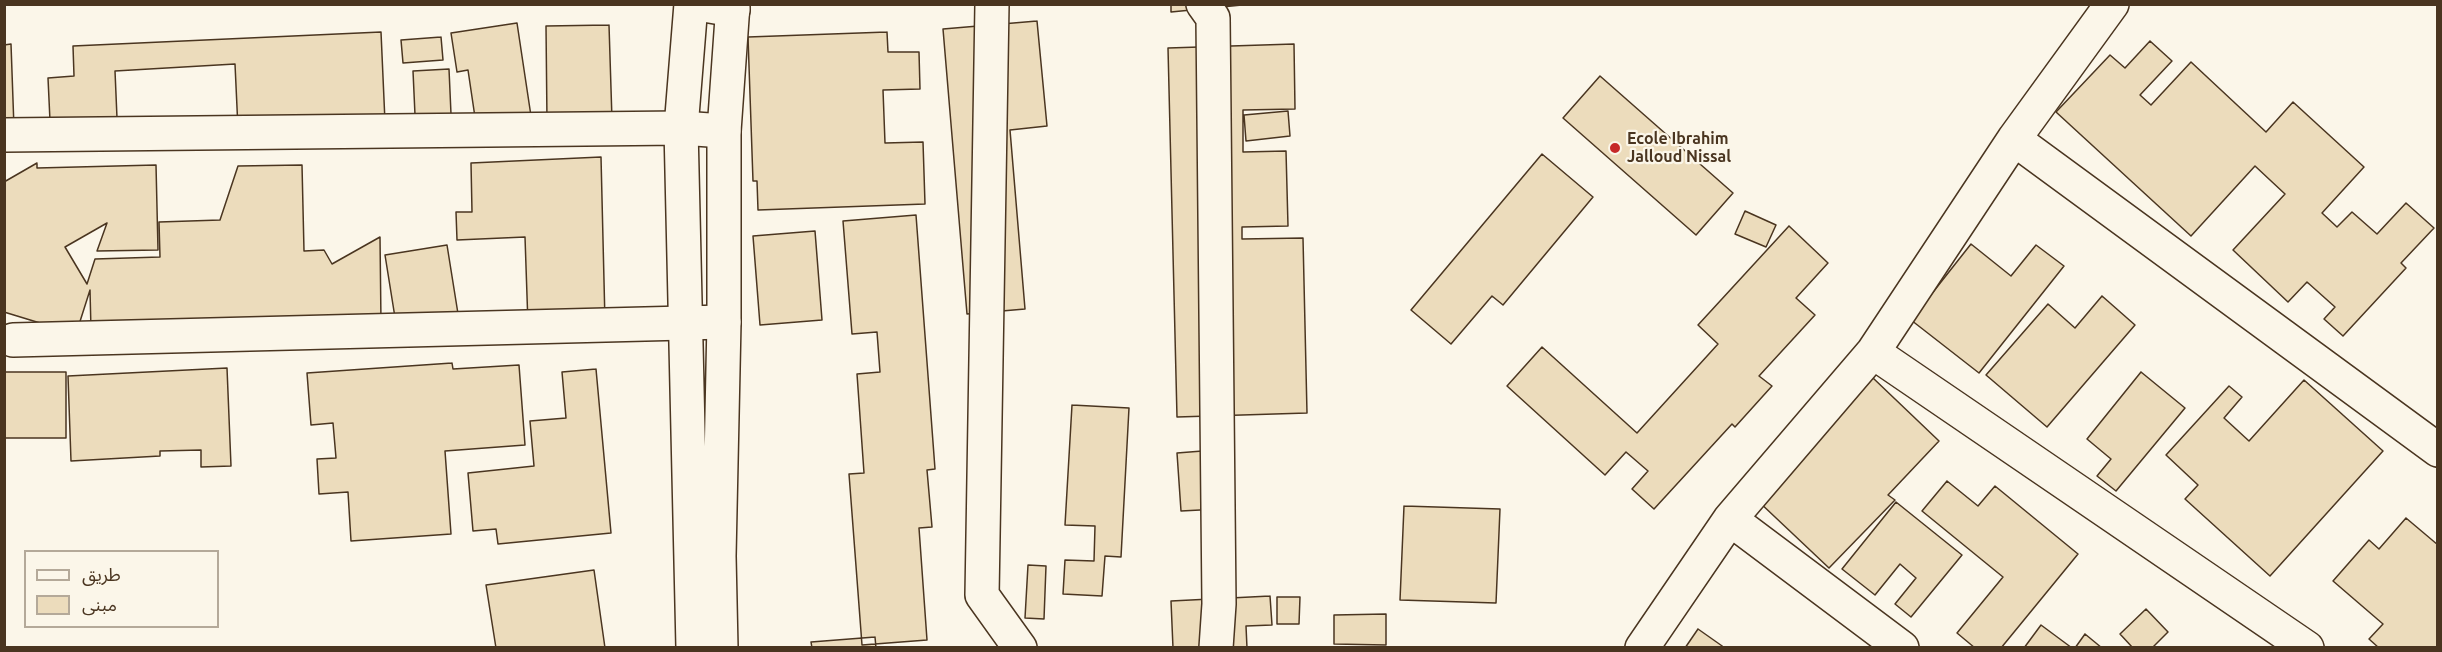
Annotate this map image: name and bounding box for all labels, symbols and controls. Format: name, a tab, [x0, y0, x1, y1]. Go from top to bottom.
place label: Ecole Ibrahim Jalloud Nissal	[1627, 129, 1731, 167]
marker: Ecole Ibrahim Jalloud Nissal	[1608, 141, 1622, 155]
legend	[24, 550, 219, 628]
text: طريق	[82, 564, 121, 584]
text: مبنى	[82, 594, 117, 614]

